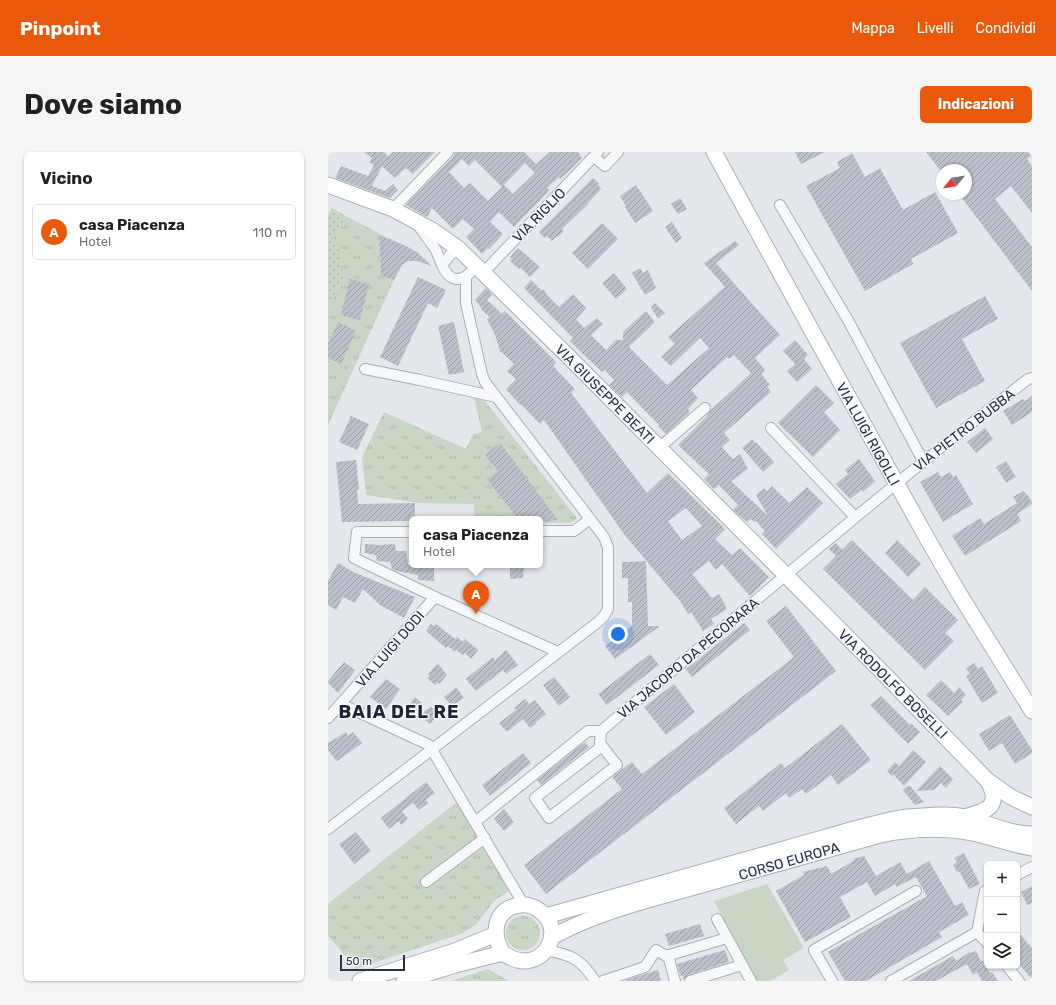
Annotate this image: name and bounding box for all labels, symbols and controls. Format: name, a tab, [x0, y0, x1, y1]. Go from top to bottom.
text: Pinpoint	[20, 17, 101, 40]
text: Mappa	[851, 20, 895, 37]
text: Livelli	[917, 20, 954, 37]
text: Condividi	[976, 20, 1036, 37]
button: Indicazioni	[920, 86, 1032, 123]
text: Dove siamo	[24, 88, 182, 121]
north arrow	[936, 164, 972, 200]
text: Vicino	[40, 168, 93, 188]
street label: VIA RIGLIO	[509, 185, 569, 246]
text: casa Piacenza	[79, 216, 185, 234]
text: A	[49, 225, 59, 240]
text: 110 m	[253, 225, 287, 240]
text: Hotel	[79, 234, 111, 249]
street label: VIA GIUSEPPE BEATI	[551, 341, 658, 448]
street label: VIA LUIGI RIGOLLI	[832, 380, 903, 489]
street label: VIA PIETRO BUBBA	[910, 385, 1019, 475]
popup	[409, 516, 543, 568]
text: casa Piacenza	[423, 526, 529, 544]
text: Hotel	[423, 544, 455, 559]
pin: A	[463, 581, 489, 614]
street label: VIA JACOPO DA PECORARA	[614, 594, 763, 722]
street label: VIA LUIGI DODI	[352, 607, 428, 691]
your location	[608, 624, 628, 644]
street label: VIA RODOLFO BOSELLI	[834, 626, 951, 743]
district label: BAIA DEL RE	[339, 701, 459, 723]
street label: CORSO EUROPA	[737, 839, 842, 884]
map controls	[984, 861, 1020, 969]
button: +	[984, 861, 1020, 897]
button: −	[984, 897, 1020, 933]
button: layers	[984, 933, 1020, 969]
scale bar	[340, 953, 405, 972]
text: 50 m	[346, 955, 372, 968]

